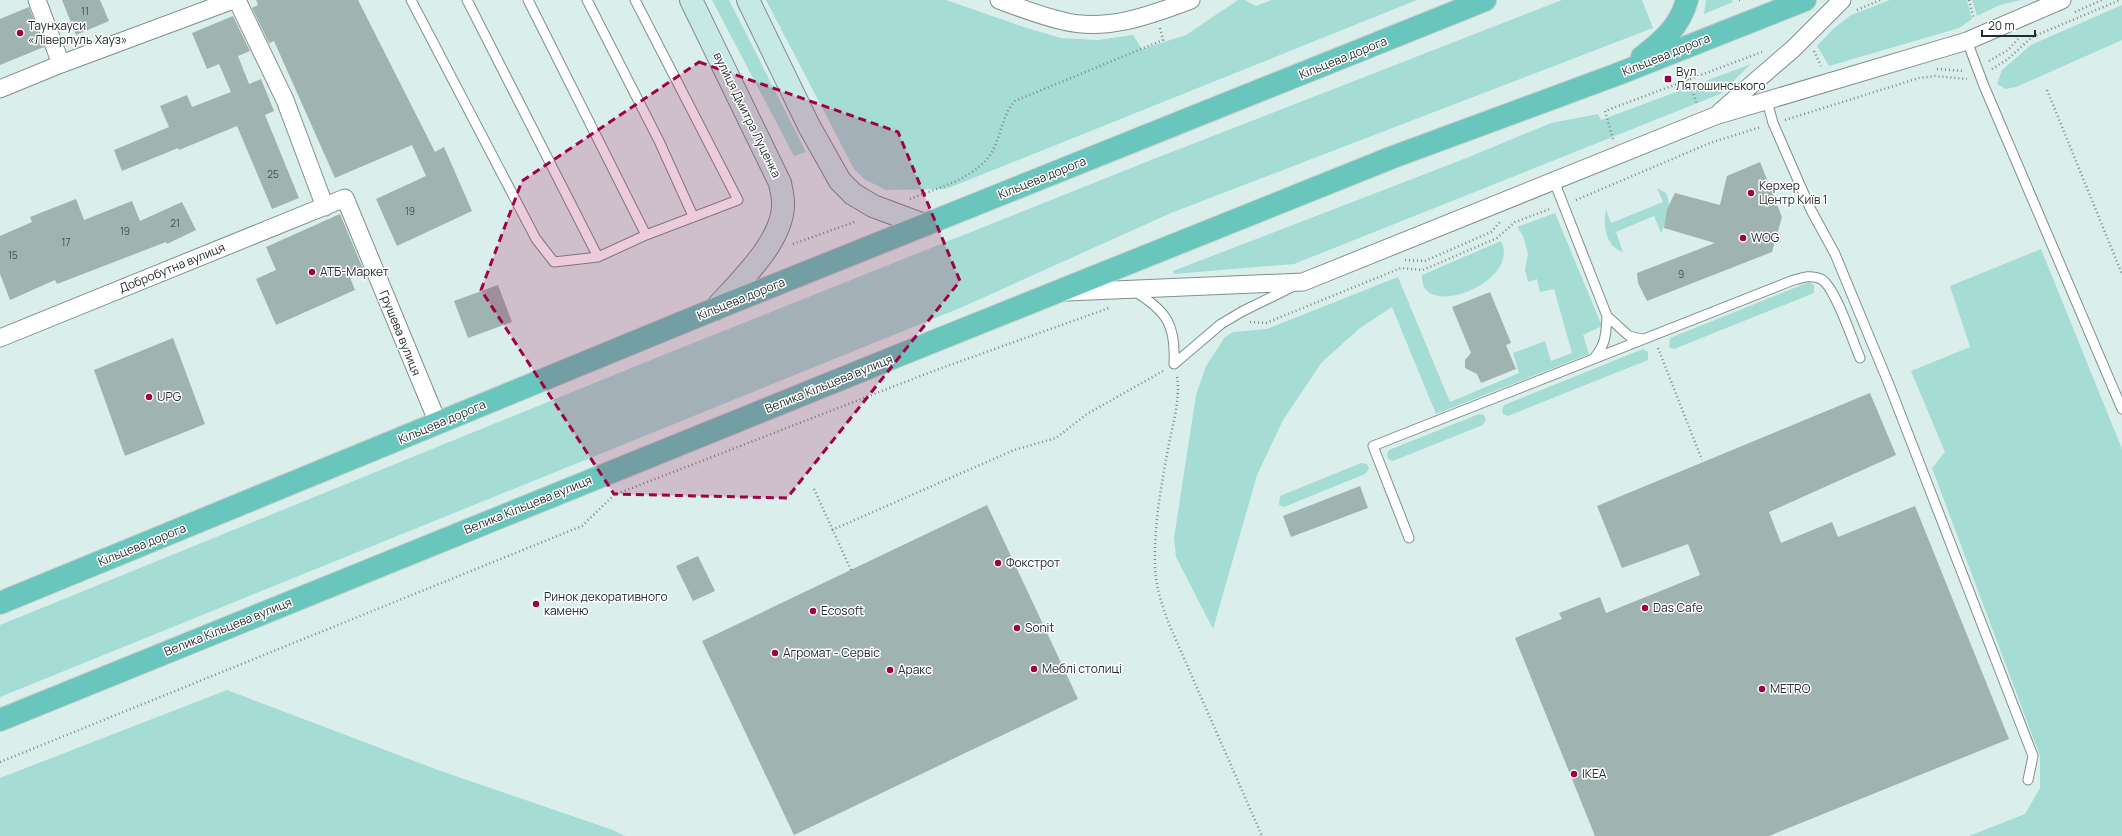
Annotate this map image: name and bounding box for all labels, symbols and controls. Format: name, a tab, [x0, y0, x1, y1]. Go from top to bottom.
house number: 11	[81, 4, 89, 18]
scale bar	[1982, 12, 2035, 38]
place label: Таунхауси «Ліверпуль Хауз»	[28, 17, 127, 48]
text: 20 m	[1988, 17, 2015, 34]
marker: Таунхауси «Ліверпуль Хауз»	[15, 28, 25, 38]
street label: Кільцева дорога	[1619, 29, 1712, 80]
street label: Кільцева дорога	[1296, 32, 1389, 83]
street label: вулиця Дмитра Луценка	[710, 49, 785, 180]
place label: Вул. Лятошинського	[1676, 63, 1766, 94]
marker: Вул. Лятошинського	[1663, 74, 1673, 84]
street label: Кільцева дорога	[995, 152, 1088, 203]
house number: 25	[267, 167, 279, 181]
place label: Керхер Центр Київ 1	[1759, 177, 1828, 208]
marker: Керхер Центр Київ 1	[1746, 188, 1756, 198]
house number: 19	[405, 204, 415, 218]
house number: 21	[170, 216, 180, 230]
house number: 19	[120, 224, 130, 238]
place label: WOG	[1751, 229, 1780, 246]
marker: WOG	[1738, 233, 1748, 243]
house number: 17	[62, 235, 70, 249]
street label: Добробутна вулиця	[116, 239, 227, 297]
house number: 15	[8, 248, 18, 262]
place label: АТБ-Маркет	[320, 263, 389, 280]
marker: АТБ-Маркет	[307, 267, 317, 277]
house number: 9	[1678, 267, 1684, 281]
street label: Кільцева дорога	[694, 273, 787, 324]
street label: Грушева вулиця	[376, 288, 425, 378]
street label: Велика Кільцева вулиця	[762, 350, 895, 417]
place label: UPG	[157, 388, 182, 405]
marker: UPG	[144, 392, 154, 402]
street label: Кільцева дорога	[395, 395, 488, 448]
street label: Велика Кільцева вулиця	[461, 471, 594, 538]
street label: Кільцева дорога	[95, 519, 188, 570]
place label: Фокстрот	[1006, 554, 1060, 571]
marker: Фокстрот	[993, 558, 1003, 568]
place label: Ринок декоративного каменю	[544, 588, 668, 619]
street label: Велика Кільцева вулиця	[161, 593, 294, 660]
marker: Ринок декоративного каменю	[531, 599, 541, 609]
place label: Das Cafe	[1653, 599, 1703, 616]
place label: Ecosoft	[821, 602, 864, 619]
marker: Das Cafe	[1640, 603, 1650, 613]
marker: Ecosoft	[808, 606, 818, 616]
place label: Sonit	[1025, 619, 1054, 636]
marker: Sonit	[1012, 623, 1022, 633]
place label: Агромат - Сервіс	[783, 644, 880, 661]
marker: Агромат - Сервіс	[770, 648, 780, 658]
place label: Меблі столиці	[1042, 660, 1122, 677]
place label: Аракс	[898, 661, 932, 678]
marker: Меблі столиці	[1029, 664, 1039, 674]
marker: Аракс	[885, 665, 895, 675]
place label: METRO	[1770, 680, 1811, 697]
marker: METRO	[1757, 684, 1767, 694]
place label: IKEA	[1582, 765, 1607, 782]
marker: IKEA	[1569, 769, 1579, 779]

